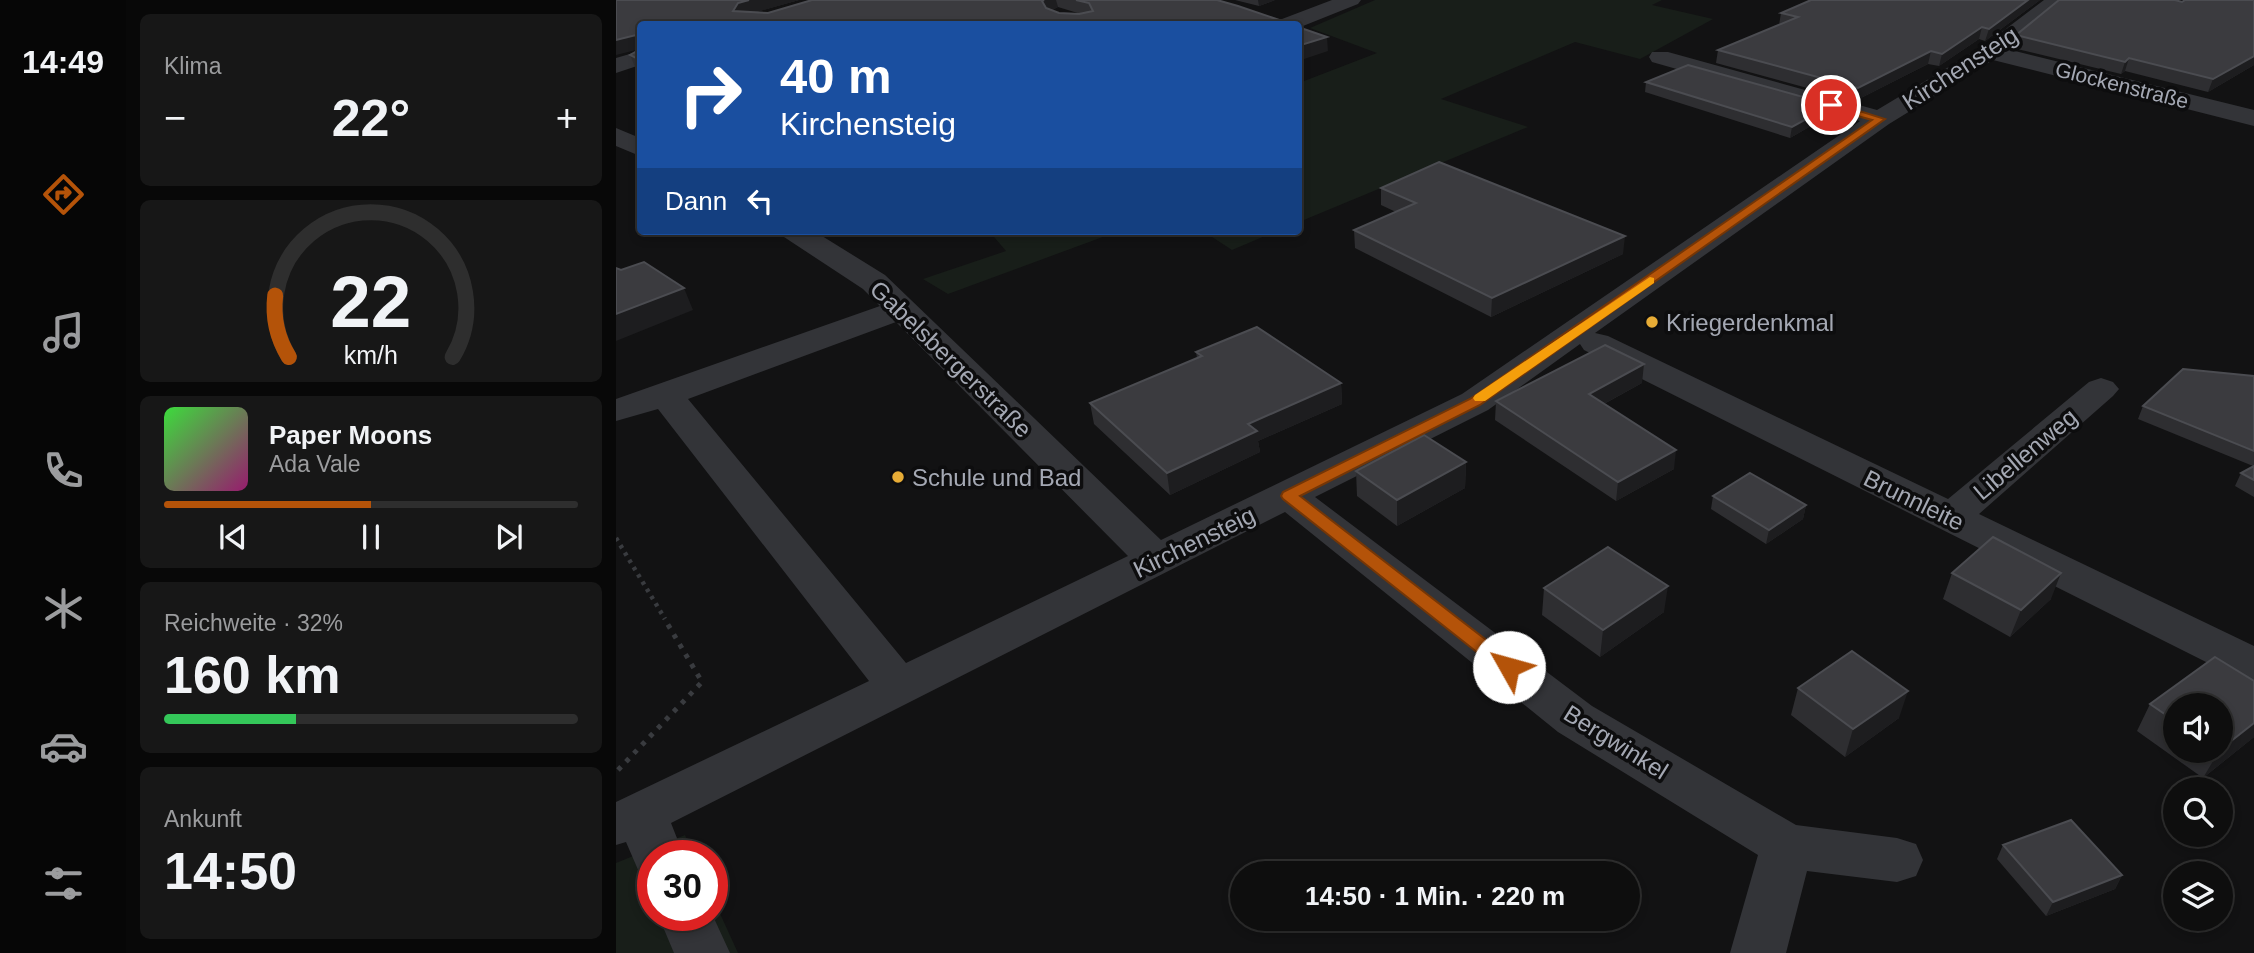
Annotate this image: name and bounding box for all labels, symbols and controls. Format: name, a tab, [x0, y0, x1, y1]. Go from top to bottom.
street label: Kirchensteig	[1897, 21, 2023, 115]
text: 14:49	[22, 44, 104, 80]
icon: right	[665, 49, 756, 140]
text: 40 m	[780, 49, 892, 103]
text: Klima	[164, 53, 222, 79]
street label: Glockenstraße	[2053, 57, 2191, 113]
pin	[1801, 75, 1861, 135]
icon: arrive	[1812, 86, 1850, 124]
text: 22°	[332, 89, 410, 147]
text: −	[164, 97, 186, 139]
text: +	[556, 97, 578, 139]
text: Kirchensteig	[780, 106, 956, 142]
icon: directions	[39, 170, 88, 219]
icon: left	[741, 182, 779, 220]
text: Dann	[665, 186, 727, 216]
text: 22	[331, 261, 411, 342]
street label: Gabelsbergerstraße	[865, 275, 1037, 443]
icon: music	[39, 308, 88, 357]
place label: Kriegerdenkmal	[1666, 309, 1834, 336]
marker: Kriegerdenkmal	[1644, 314, 1660, 330]
text: km/h	[344, 341, 398, 369]
street label: Libellenweg	[1968, 403, 2082, 505]
text: Paper Moons	[269, 420, 432, 450]
icon: phone	[39, 446, 88, 495]
text: Ada Vale	[269, 451, 361, 477]
place label: Schule und Bad	[912, 464, 1081, 491]
street label: Brunnleite	[1860, 464, 1968, 536]
marker: Schule und Bad	[890, 469, 906, 485]
street label: Kirchensteig	[1129, 501, 1259, 583]
icon: previous	[214, 518, 252, 556]
icon: pause	[352, 518, 390, 556]
icon: next	[490, 518, 528, 556]
icon: climate	[39, 584, 88, 633]
text: Reichweite · 32%	[164, 610, 343, 636]
position arrow	[1472, 630, 1546, 704]
text: 160 km	[164, 646, 340, 704]
map controls	[2163, 693, 2233, 931]
button: sound	[2163, 693, 2233, 763]
street label: Bergwinkel	[1559, 699, 1673, 785]
icon: car	[39, 722, 88, 771]
button: search	[2163, 777, 2233, 847]
text: Ankunft	[164, 806, 242, 832]
speed limit sign: 30	[637, 840, 728, 931]
text: 14:50	[164, 842, 297, 900]
icon: filters	[39, 859, 88, 908]
button: layers	[2163, 861, 2233, 931]
text: 14:50 · 1 Min. · 220 m	[1305, 881, 1565, 911]

